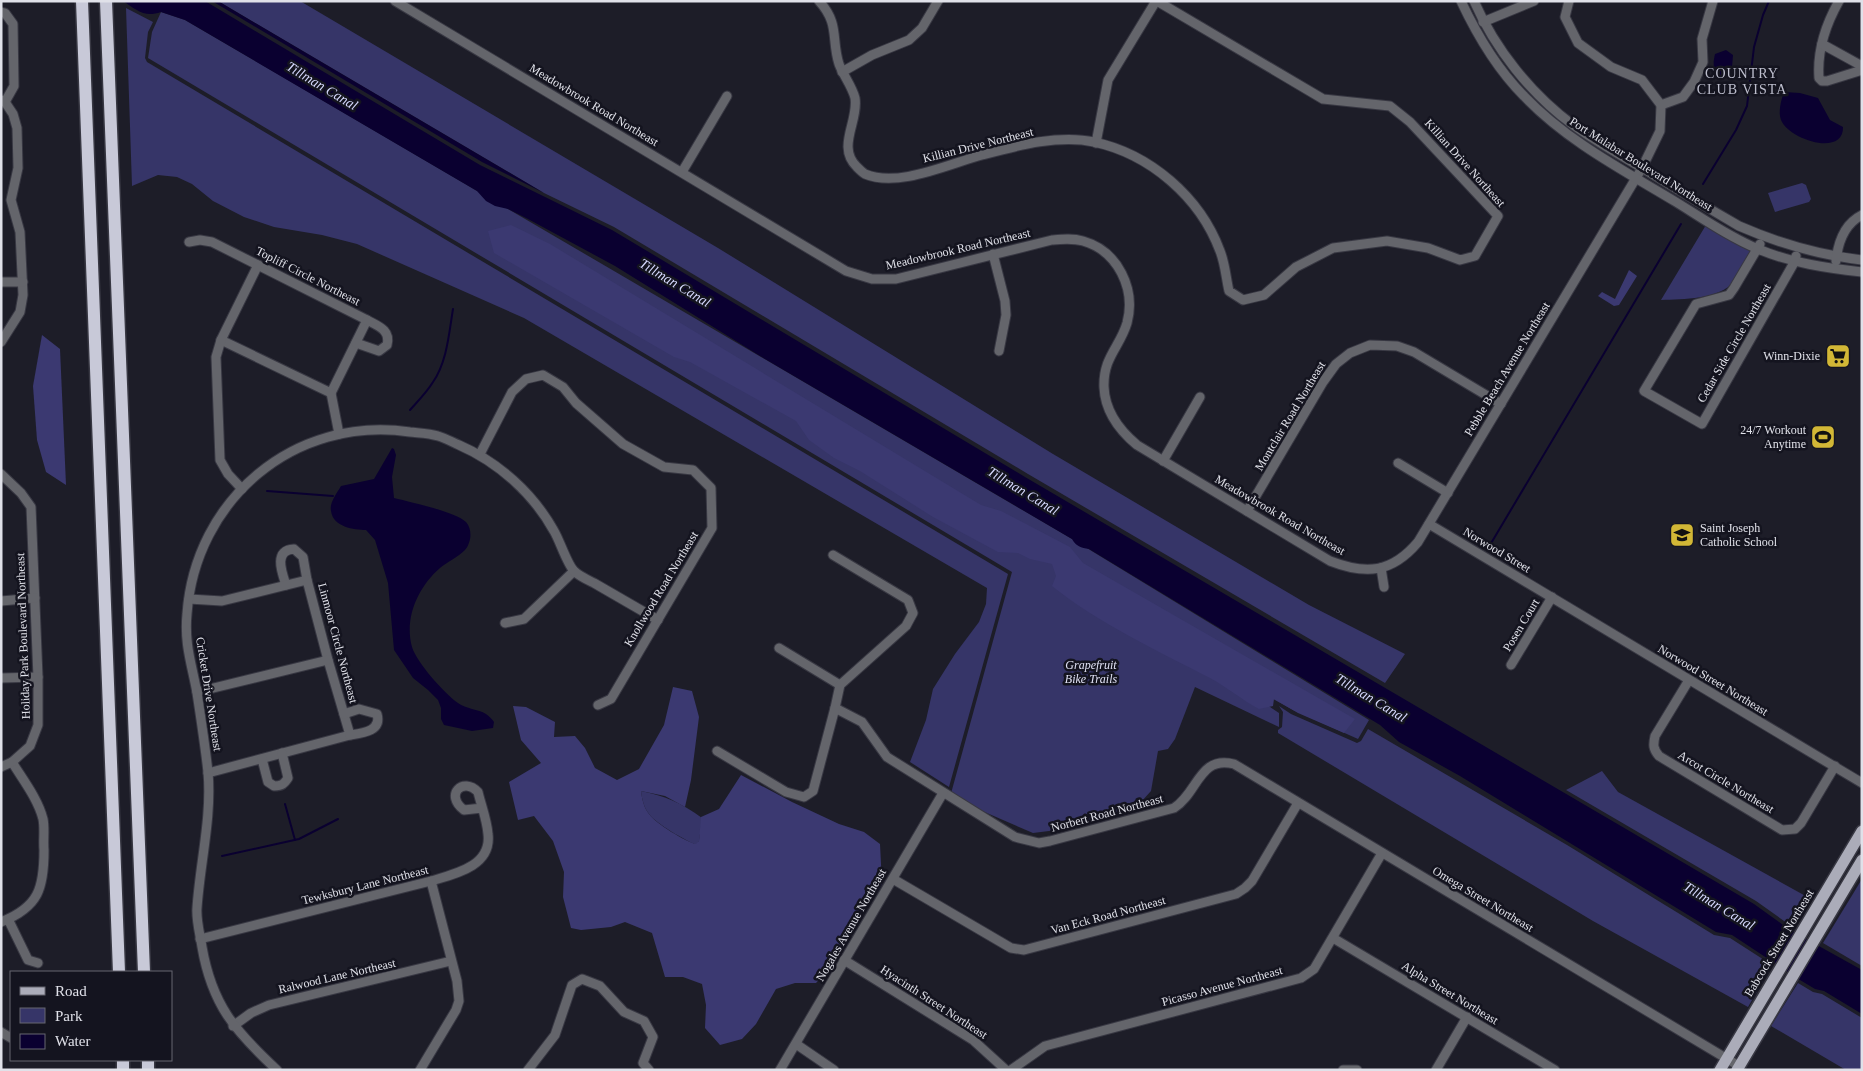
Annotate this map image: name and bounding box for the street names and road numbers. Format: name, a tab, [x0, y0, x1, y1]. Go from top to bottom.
street label: Meadowbrook Road Northeast	[527, 61, 662, 149]
street label: Port Malabar Boulevard Northeast	[1567, 114, 1715, 214]
street label: Killian Drive Northeast	[1422, 116, 1509, 210]
street label: Killian Drive Northeast	[921, 124, 1035, 165]
street label: Meadowbrook Road Northeast	[884, 225, 1032, 272]
street label: Topliff Circle Northeast	[254, 244, 363, 309]
street label: Cedar Side Circle Northeast	[1694, 280, 1774, 405]
street label: Pebble Beach Avenue Northeast	[1461, 299, 1553, 439]
street label: Montclair Road Northeast	[1252, 358, 1329, 473]
street label: Meadowbrook Road Northeast	[1212, 472, 1348, 558]
street label: Norwood Street	[1461, 524, 1534, 576]
street label: Knollwood Road Northeast	[621, 528, 701, 649]
street label: Holiday Park Boulevard Northeast	[13, 552, 33, 719]
street label: Linmoor Circle Northeast	[315, 581, 361, 705]
street label: Posen Court	[1500, 596, 1543, 654]
street label: Cricket Drive Northeast	[193, 636, 225, 753]
street label: Norwood Street Northeast	[1655, 642, 1771, 719]
street label: Arcot Circle Northeast	[1676, 748, 1777, 816]
street label: Norbert Road Northeast	[1049, 791, 1165, 835]
street label: Tewksbury Lane Northeast	[300, 862, 430, 907]
street label: Omega Street Northeast	[1430, 863, 1537, 935]
street label: Nogales Avenue Northeast	[813, 866, 889, 984]
street label: Babcock Street Northeast	[1741, 886, 1817, 999]
street label: Van Eck Road Northeast	[1049, 893, 1168, 937]
street label: Ralwood Lane Northeast	[277, 956, 398, 996]
street label: Alpha Street Northeast	[1399, 959, 1501, 1028]
street label: Hyacinth Street Northeast	[878, 962, 991, 1042]
street label: Picasso Avenue Northeast	[1160, 963, 1285, 1009]

